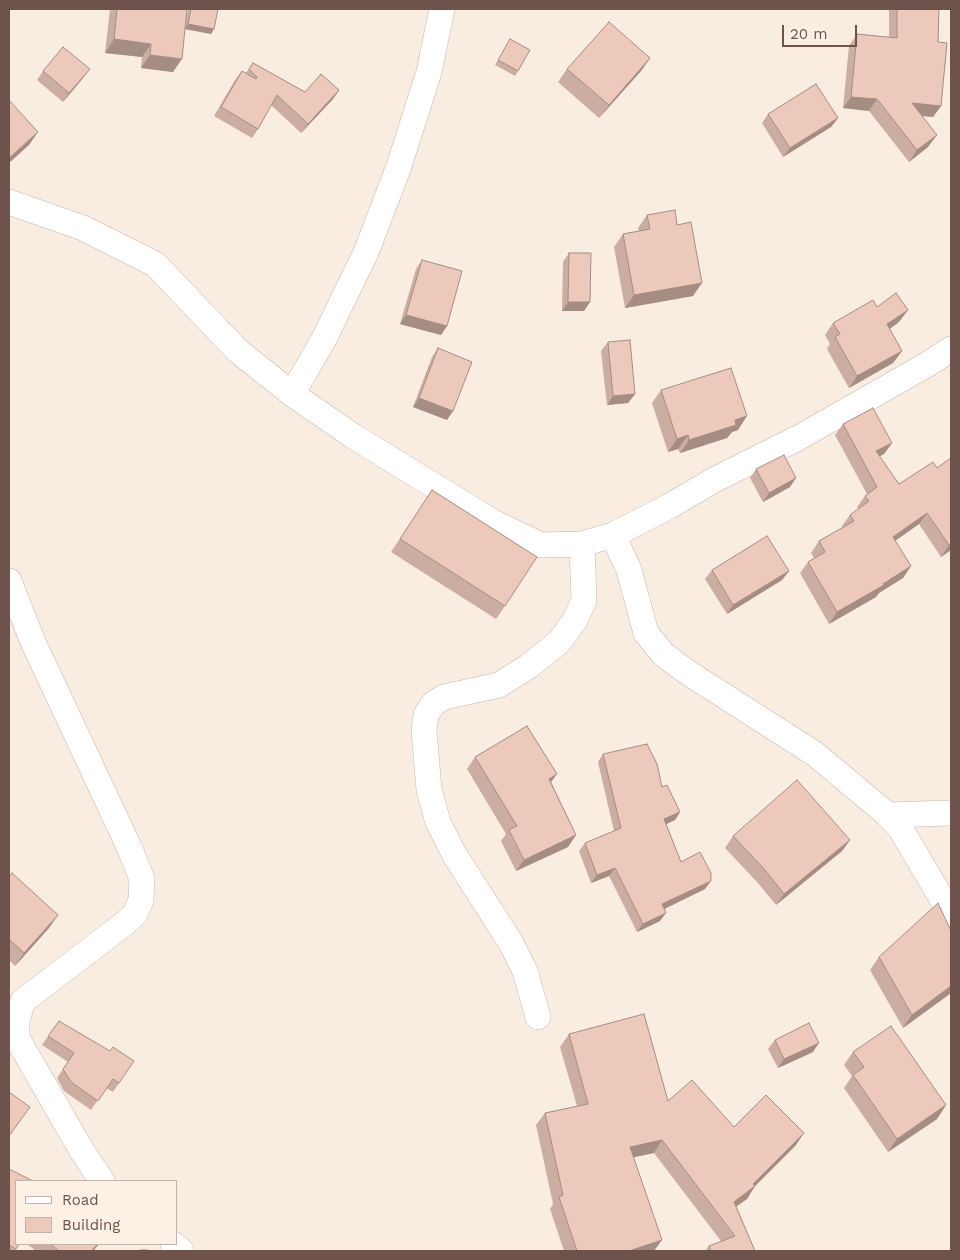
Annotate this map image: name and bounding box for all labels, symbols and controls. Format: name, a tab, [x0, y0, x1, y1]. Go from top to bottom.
scale bar	[785, 15, 860, 47]
text: 20 m	[790, 25, 828, 43]
legend	[15, 1180, 178, 1245]
text: Road	[62, 1191, 99, 1209]
text: Building	[62, 1216, 120, 1234]

